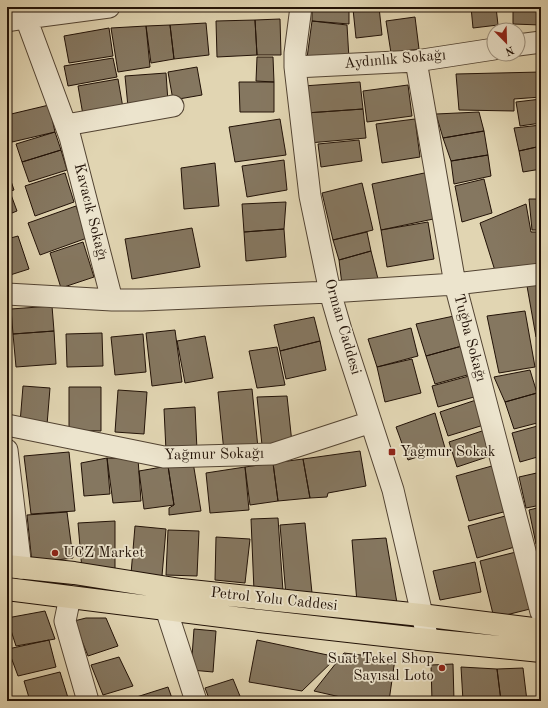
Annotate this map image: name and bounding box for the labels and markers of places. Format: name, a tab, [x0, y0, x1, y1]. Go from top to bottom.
place label: Yağmur Sokak	[400, 445, 496, 460]
marker: Yağmur Sokak	[387, 447, 397, 457]
place label: UCZ Market	[63, 546, 144, 561]
marker: UCZ Market	[50, 548, 60, 558]
place label: Suat Tekel Shop Sayısal Loto	[328, 652, 434, 684]
marker: Suat Tekel Shop Sayısal Loto	[437, 663, 447, 673]

